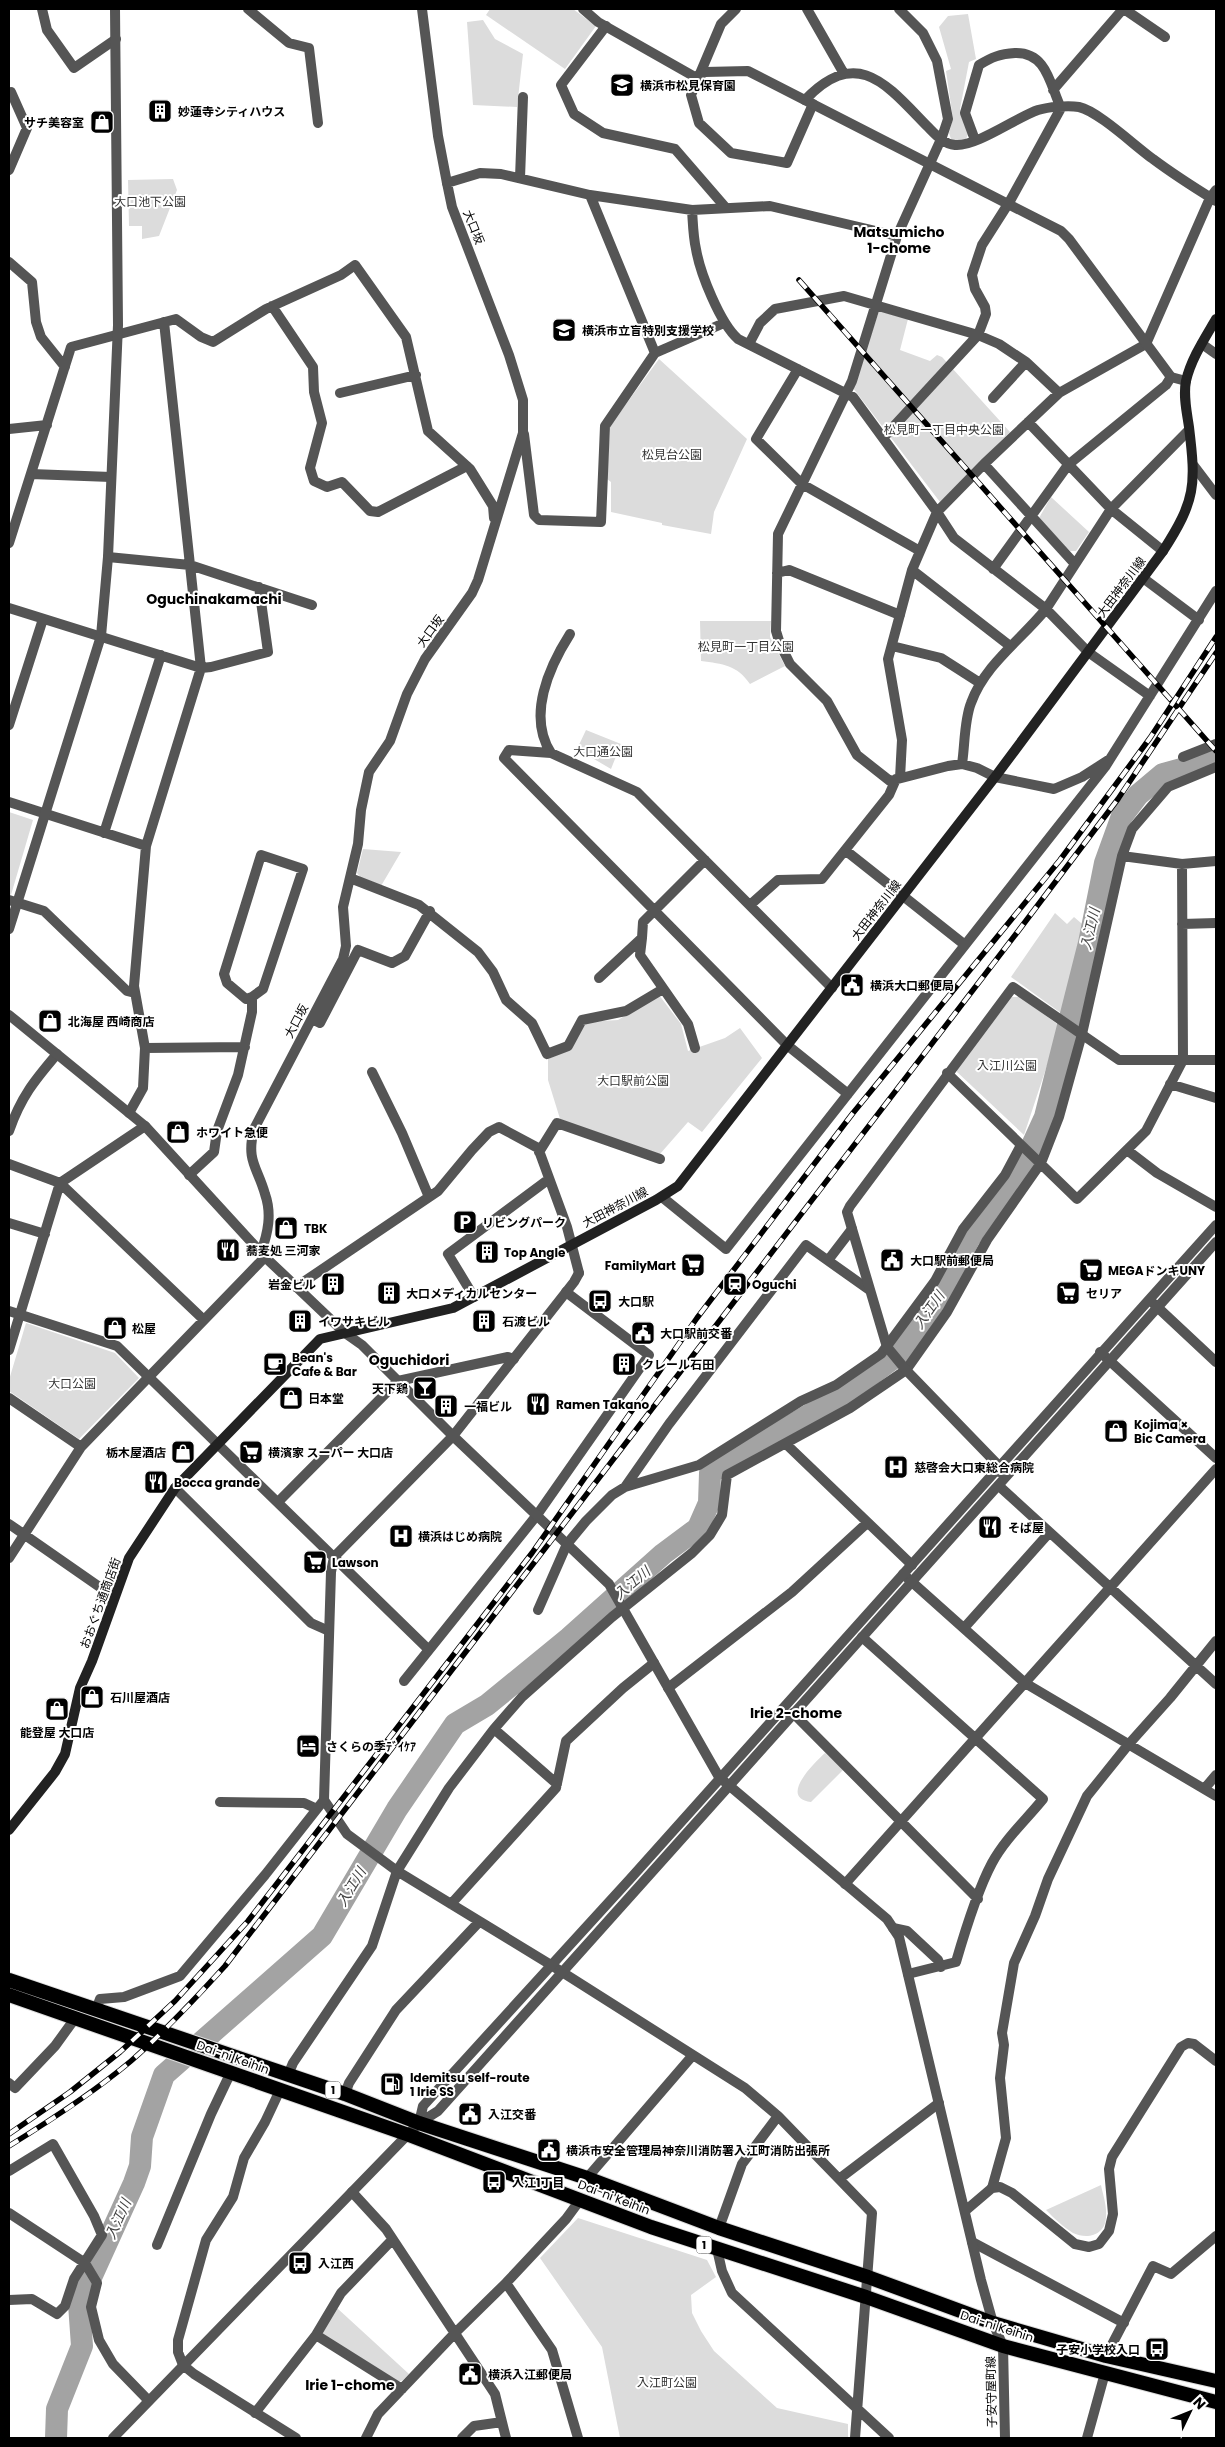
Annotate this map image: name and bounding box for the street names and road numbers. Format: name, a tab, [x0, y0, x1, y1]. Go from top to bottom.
street label: 大口坂	[459, 207, 489, 247]
street label: 大田神奈川線	[1093, 553, 1149, 621]
street label: 大口坂	[413, 611, 447, 651]
street label: 大田神奈川線	[847, 876, 905, 944]
street label: 大口坂	[280, 1001, 312, 1041]
street label: 大田神奈川線	[579, 1183, 651, 1231]
street label: おおぐち通商店街	[76, 1555, 124, 1651]
street label: Dai-ni Keihin	[194, 2036, 272, 2078]
road number: 1	[326, 2082, 340, 2098]
street label: Dai-ni Keihin	[576, 2175, 652, 2219]
road number: 1	[696, 2236, 712, 2254]
street label: Dai-ni Keihin	[958, 2306, 1036, 2346]
street label: 子安守屋町線	[982, 2356, 1000, 2428]

